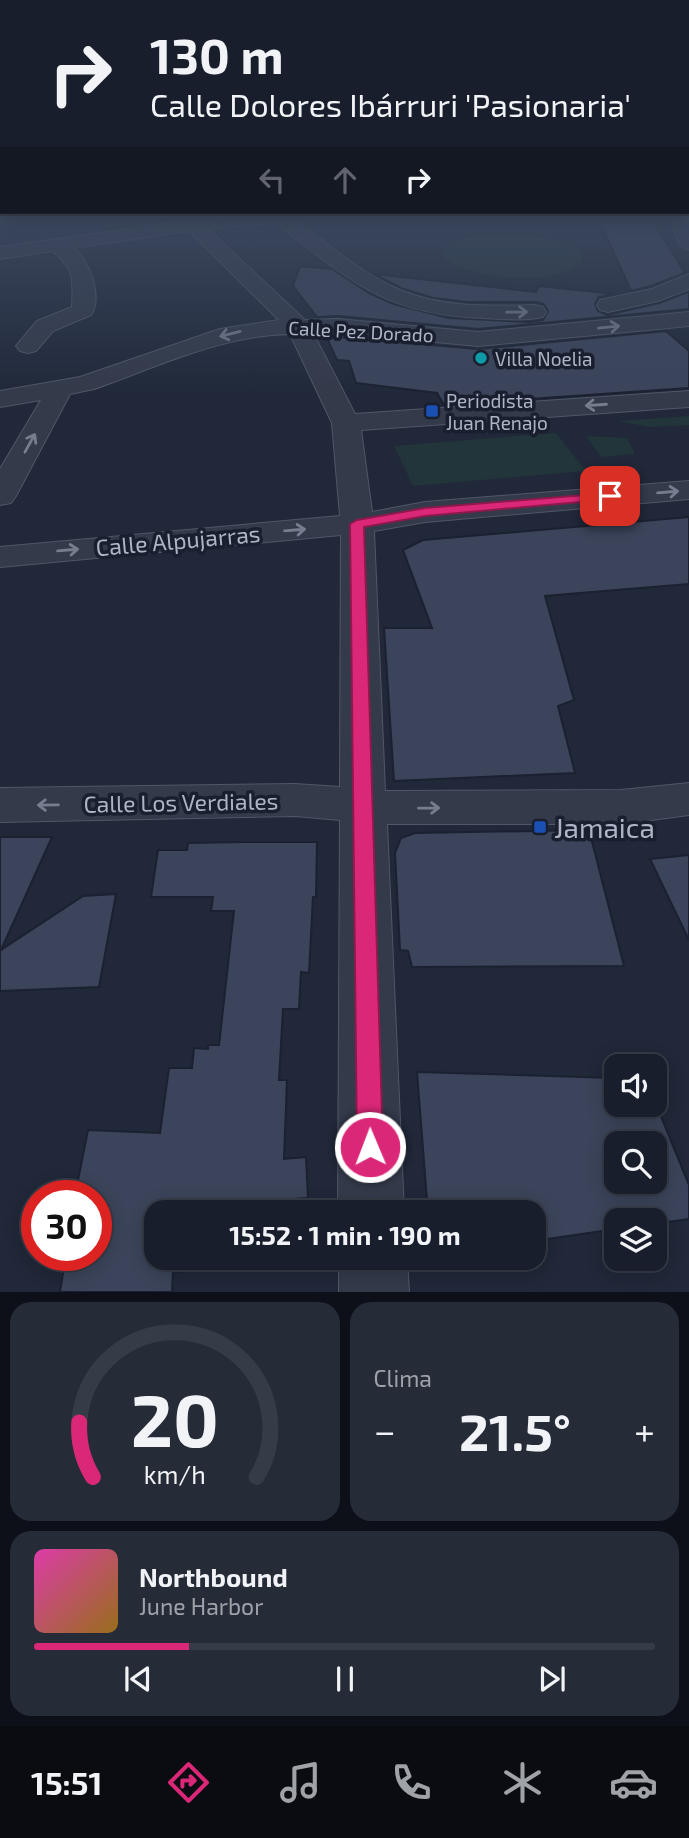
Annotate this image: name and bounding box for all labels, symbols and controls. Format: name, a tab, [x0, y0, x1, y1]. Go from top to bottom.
text: 130 m	[150, 25, 284, 84]
icon: right	[35, 28, 126, 119]
text: Calle Dolores Ibárruri 'Pasionaria'	[150, 85, 631, 123]
icon: left	[253, 161, 291, 199]
icon: ahead	[326, 161, 364, 199]
icon: right	[399, 161, 437, 199]
one-way arrow	[506, 305, 529, 319]
street label: Calle Pez Dorado	[288, 316, 434, 346]
one-way arrow	[597, 320, 620, 333]
one-way arrow	[219, 328, 241, 341]
place label: Villa Noelia	[495, 347, 592, 370]
marker: Villa Noelia	[473, 350, 489, 366]
place label: Periodista Juan Renajo	[446, 389, 548, 434]
one-way arrow	[586, 399, 608, 412]
marker: Periodista Juan Renajo	[424, 403, 440, 419]
one-way arrow	[23, 434, 37, 454]
pin	[580, 466, 640, 526]
icon: arrive	[591, 477, 629, 515]
one-way arrow	[656, 485, 679, 498]
street label: Calle Alpujarras	[95, 519, 261, 561]
one-way arrow	[283, 523, 305, 536]
one-way arrow	[56, 544, 79, 557]
street label: Calle Los Verdiales	[83, 786, 279, 818]
one-way arrow	[37, 798, 60, 812]
one-way arrow	[417, 801, 440, 815]
place label: Jamaica	[554, 810, 655, 844]
marker: Jamaica	[532, 819, 548, 835]
map controls	[604, 1054, 667, 1271]
button: sound	[604, 1054, 667, 1117]
position arrow	[333, 1110, 407, 1184]
button: search	[604, 1131, 667, 1194]
speed limit sign: 30	[21, 1180, 112, 1271]
button: layers	[604, 1208, 667, 1271]
text: 15:52 · 1 min · 190 m	[229, 1219, 461, 1250]
text: Clima	[374, 1364, 432, 1392]
text: 20	[131, 1375, 219, 1463]
text: 21.5°	[459, 1399, 571, 1461]
text: −	[374, 1407, 396, 1453]
text: +	[634, 1407, 655, 1453]
text: km/h	[144, 1459, 206, 1489]
text: Northbound	[139, 1561, 288, 1592]
text: June Harbor	[139, 1592, 263, 1620]
icon: previous	[119, 1660, 157, 1698]
icon: pause	[326, 1660, 364, 1698]
icon: next	[533, 1660, 571, 1698]
icon: directions	[164, 1758, 213, 1807]
icon: music	[276, 1758, 325, 1807]
icon: phone	[387, 1758, 436, 1807]
icon: climate	[498, 1758, 547, 1807]
icon: car	[609, 1758, 658, 1807]
text: 15:51	[31, 1763, 102, 1801]

